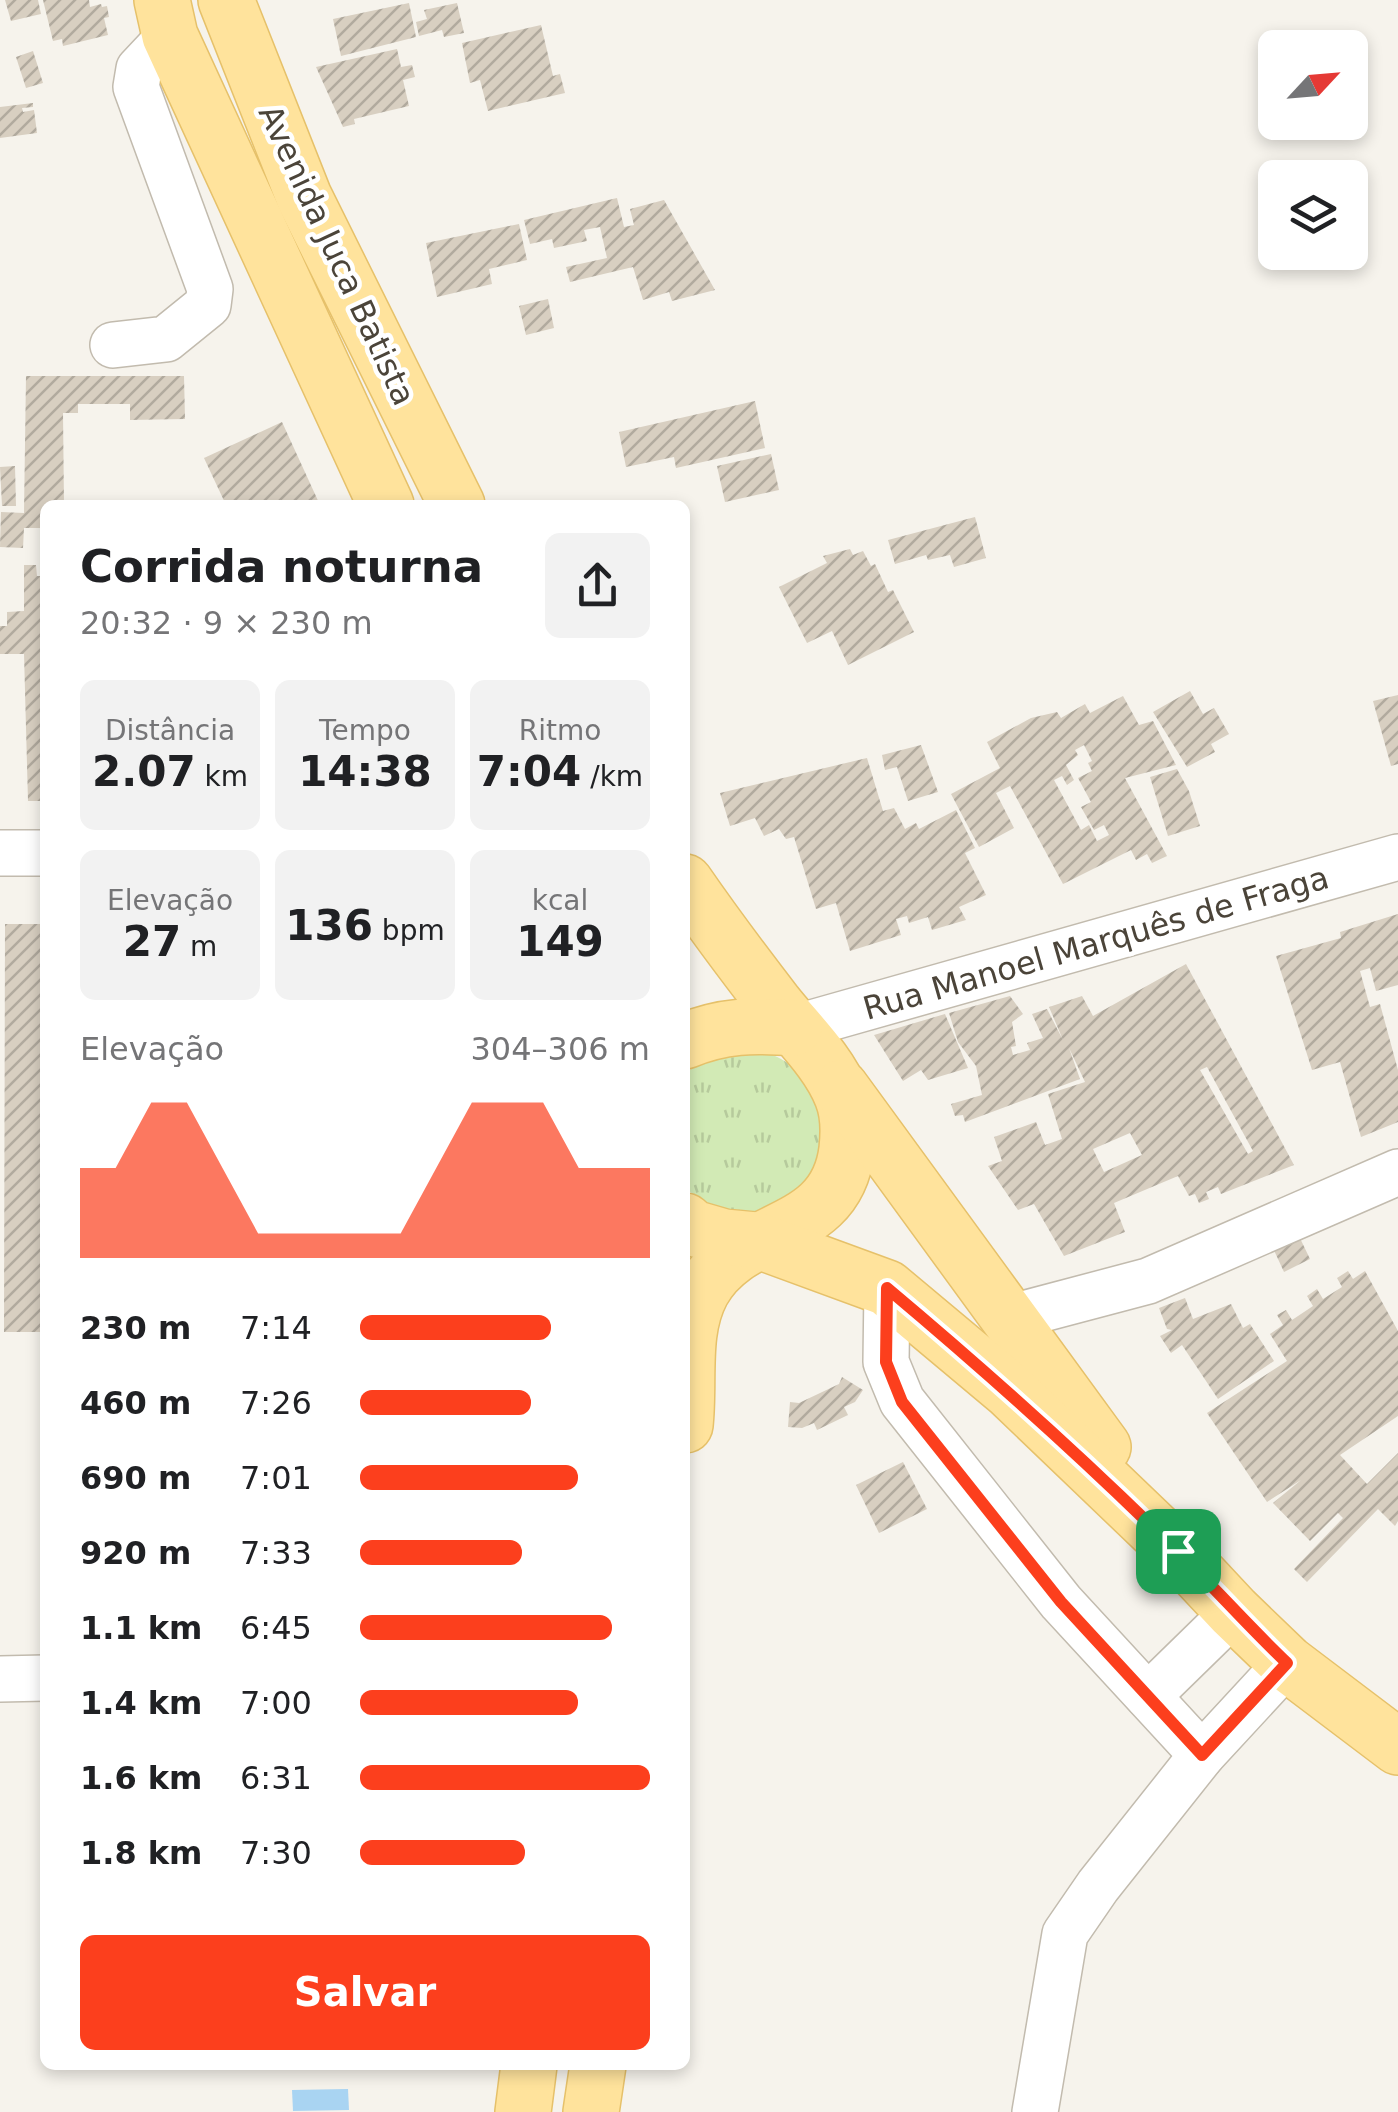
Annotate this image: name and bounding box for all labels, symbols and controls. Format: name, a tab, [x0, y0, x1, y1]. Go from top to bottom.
north arrow	[1258, 30, 1368, 140]
map controls	[1258, 30, 1368, 270]
street label: Avenida Juca Batista	[251, 99, 423, 411]
button: layers	[1258, 160, 1368, 270]
button: share	[545, 533, 650, 638]
text: Corrida noturna	[80, 540, 483, 593]
text: 20:32 · 9 × 230 m	[80, 604, 373, 642]
text: Distância	[105, 714, 235, 747]
text: Tempo	[319, 714, 411, 747]
text: Ritmo	[519, 714, 601, 747]
text: 2.07	[92, 747, 196, 796]
text: 14:38	[298, 747, 432, 796]
text: 7:04	[477, 747, 581, 796]
text: km	[196, 760, 248, 793]
text: /km	[581, 760, 643, 793]
street label: Rua Manoel Marquês de Fraga	[859, 858, 1333, 1028]
text: Elevação	[107, 884, 233, 917]
text: kcal	[532, 884, 588, 917]
text: 136	[285, 901, 373, 950]
text: bpm	[373, 914, 445, 947]
text: 27	[123, 917, 181, 966]
text: 149	[516, 917, 604, 966]
text: m	[181, 930, 217, 963]
text: Elevação	[80, 1030, 224, 1068]
text: 304–306 m	[471, 1030, 650, 1068]
text: 230 m	[80, 1309, 191, 1347]
text: 7:14	[240, 1309, 312, 1347]
text: 460 m	[80, 1384, 191, 1422]
text: 7:26	[240, 1384, 312, 1422]
text: 690 m	[80, 1459, 191, 1497]
text: 7:01	[240, 1459, 312, 1497]
pin	[1136, 1509, 1221, 1594]
icon: arrive	[1151, 1524, 1206, 1579]
text: 920 m	[80, 1534, 191, 1572]
text: 7:33	[240, 1534, 312, 1572]
text: 1.1 km	[80, 1609, 202, 1647]
text: 6:45	[240, 1609, 312, 1647]
text: 1.4 km	[80, 1684, 202, 1722]
text: 7:00	[240, 1684, 312, 1722]
text: 1.6 km	[80, 1759, 202, 1797]
text: 6:31	[240, 1759, 312, 1797]
text: 1.8 km	[80, 1834, 202, 1872]
text: 7:30	[240, 1834, 312, 1872]
button: Salvar	[80, 1935, 650, 2050]

